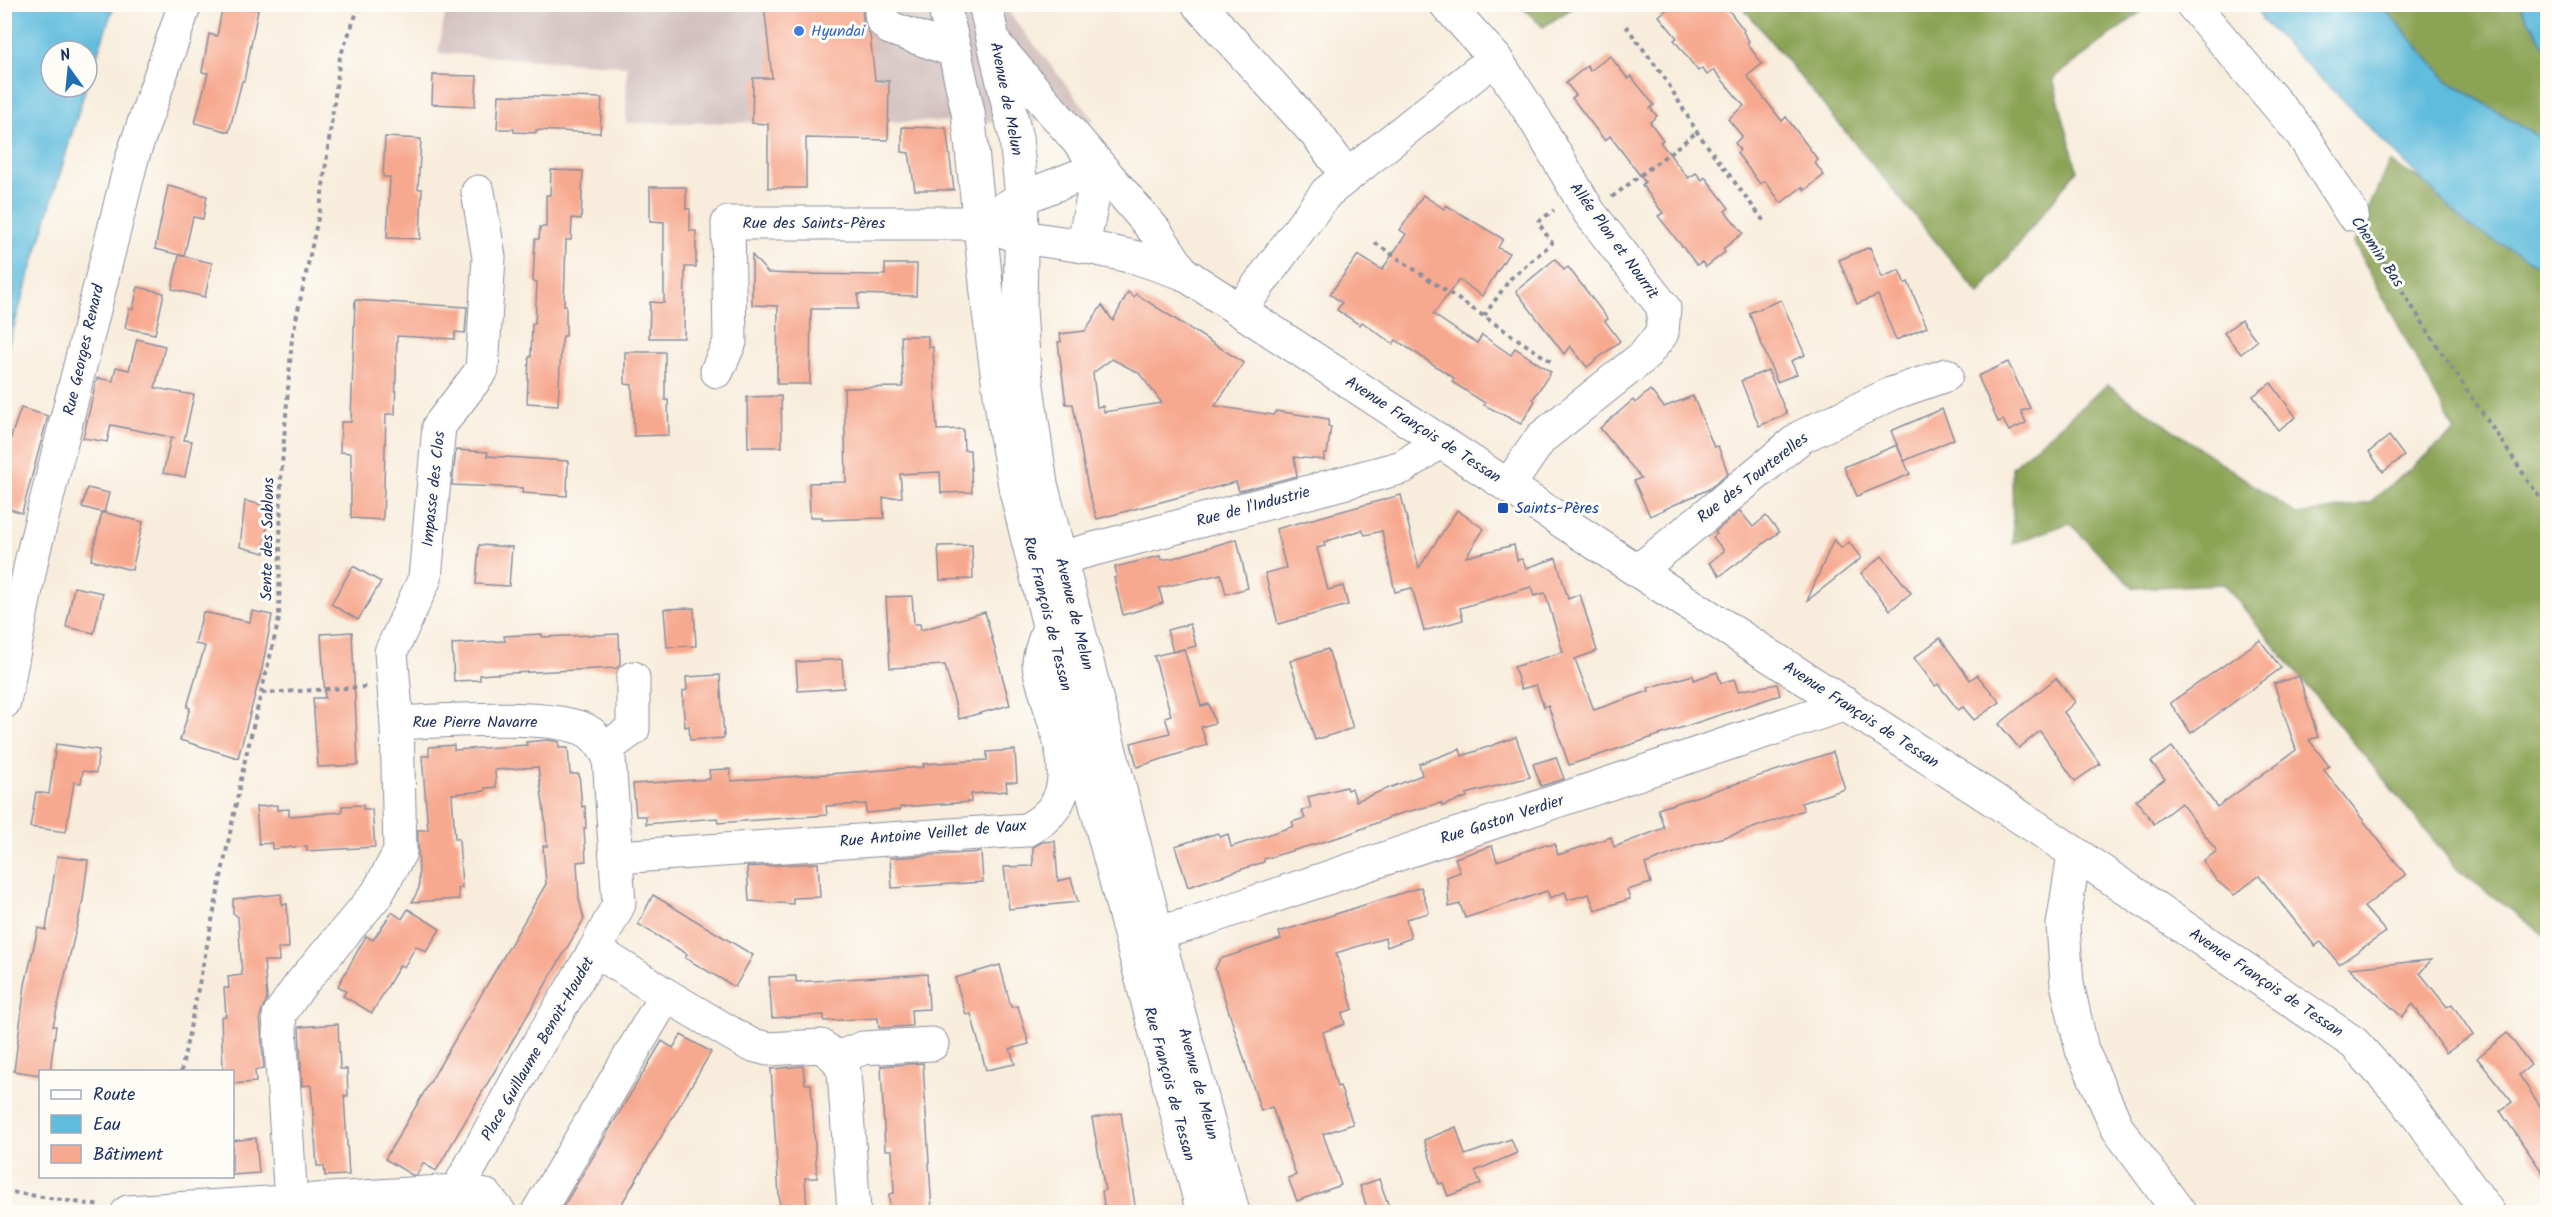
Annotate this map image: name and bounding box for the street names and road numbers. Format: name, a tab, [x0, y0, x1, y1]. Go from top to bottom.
street label: Avenue de Melun	[983, 40, 1029, 158]
street label: Allée Plon et Nourrit	[1563, 177, 1665, 305]
street label: Rue des Saints-Pères	[743, 211, 886, 236]
street label: Chemin Bas	[2344, 211, 2410, 293]
street label: Rue Georges Renard	[57, 281, 111, 418]
street label: Avenue François de Tessan	[1340, 370, 1506, 490]
street label: Rue des Tourterelles	[1692, 426, 1814, 530]
street label: Impasse des Clos	[416, 430, 453, 548]
street label: Sente des Sablons	[254, 477, 282, 601]
street label: Rue de l'Industrie	[1193, 480, 1313, 534]
street label: Rue François de Tessan	[1016, 534, 1078, 694]
street label: Avenue de Melun	[1048, 555, 1100, 673]
street label: Avenue François de Tessan	[1778, 655, 1944, 775]
street label: Rue Pierre Navarre	[413, 710, 537, 735]
street label: Rue Gaston Verdier	[1437, 788, 1569, 852]
street label: Rue Antoine Veillet de Vaux	[838, 813, 1029, 855]
street label: Avenue François de Tessan	[2184, 922, 2348, 1044]
street label: Place Guillaume Benoit-Houdet	[475, 952, 601, 1146]
street label: Rue François de Tessan	[1136, 1004, 1202, 1164]
street label: Avenue de Melun	[1171, 1025, 1225, 1143]

